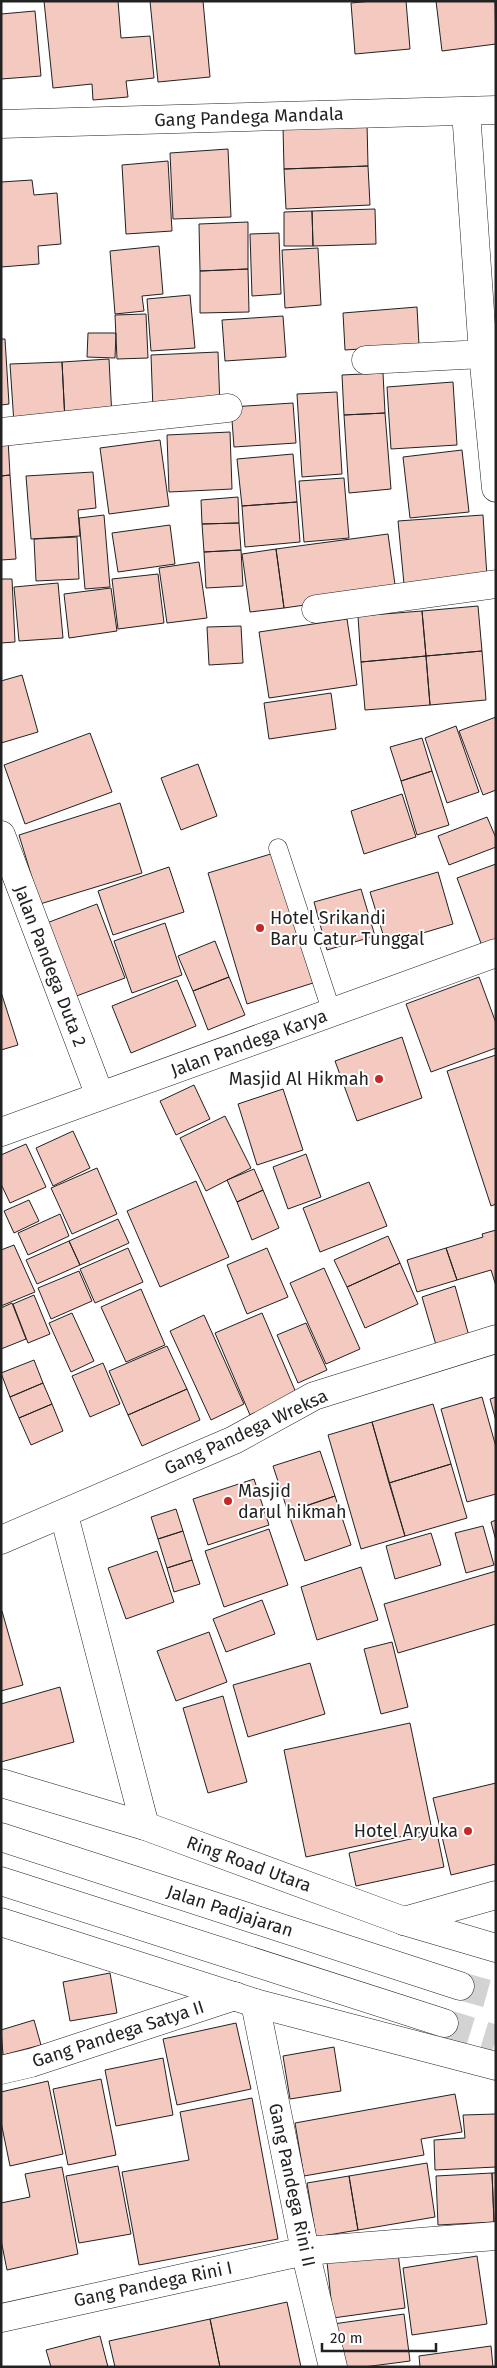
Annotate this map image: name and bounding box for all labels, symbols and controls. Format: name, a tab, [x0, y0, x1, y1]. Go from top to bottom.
street label: Gang Pandega Mandala	[154, 103, 344, 131]
street label: Jalan Pandega Duta 2	[9, 882, 91, 1050]
place label: Hotel Srikandi Baru Catur Tunggal	[270, 907, 424, 950]
marker: Hotel Srikandi Baru Catur Tunggal	[254, 922, 266, 934]
street label: Jalan Pandega Karya	[168, 1004, 330, 1082]
place label: Masjid Al Hikmah	[229, 1068, 369, 1090]
marker: Masjid Al Hikmah	[373, 1073, 385, 1085]
street label: Gang Pandega Wreksa	[161, 1384, 331, 1480]
place label: Masjid darul hikmah	[238, 1480, 347, 1523]
marker: Masjid darul hikmah	[222, 1495, 234, 1507]
place label: Hotel Aryuka	[354, 1820, 458, 1842]
marker: Hotel Aryuka	[462, 1825, 474, 1837]
street label: Ring Road Utara	[184, 1831, 314, 1897]
street label: Jalan Padjajaran	[164, 1880, 296, 1942]
street label: Gang Pandega Satya II	[29, 1996, 207, 2072]
street label: Gang Pandega Rini II	[264, 2101, 320, 2269]
street label: Gang Pandega Rini I	[72, 2256, 234, 2312]
scale bar	[322, 2320, 436, 2352]
text: 20 m	[330, 2329, 363, 2347]

